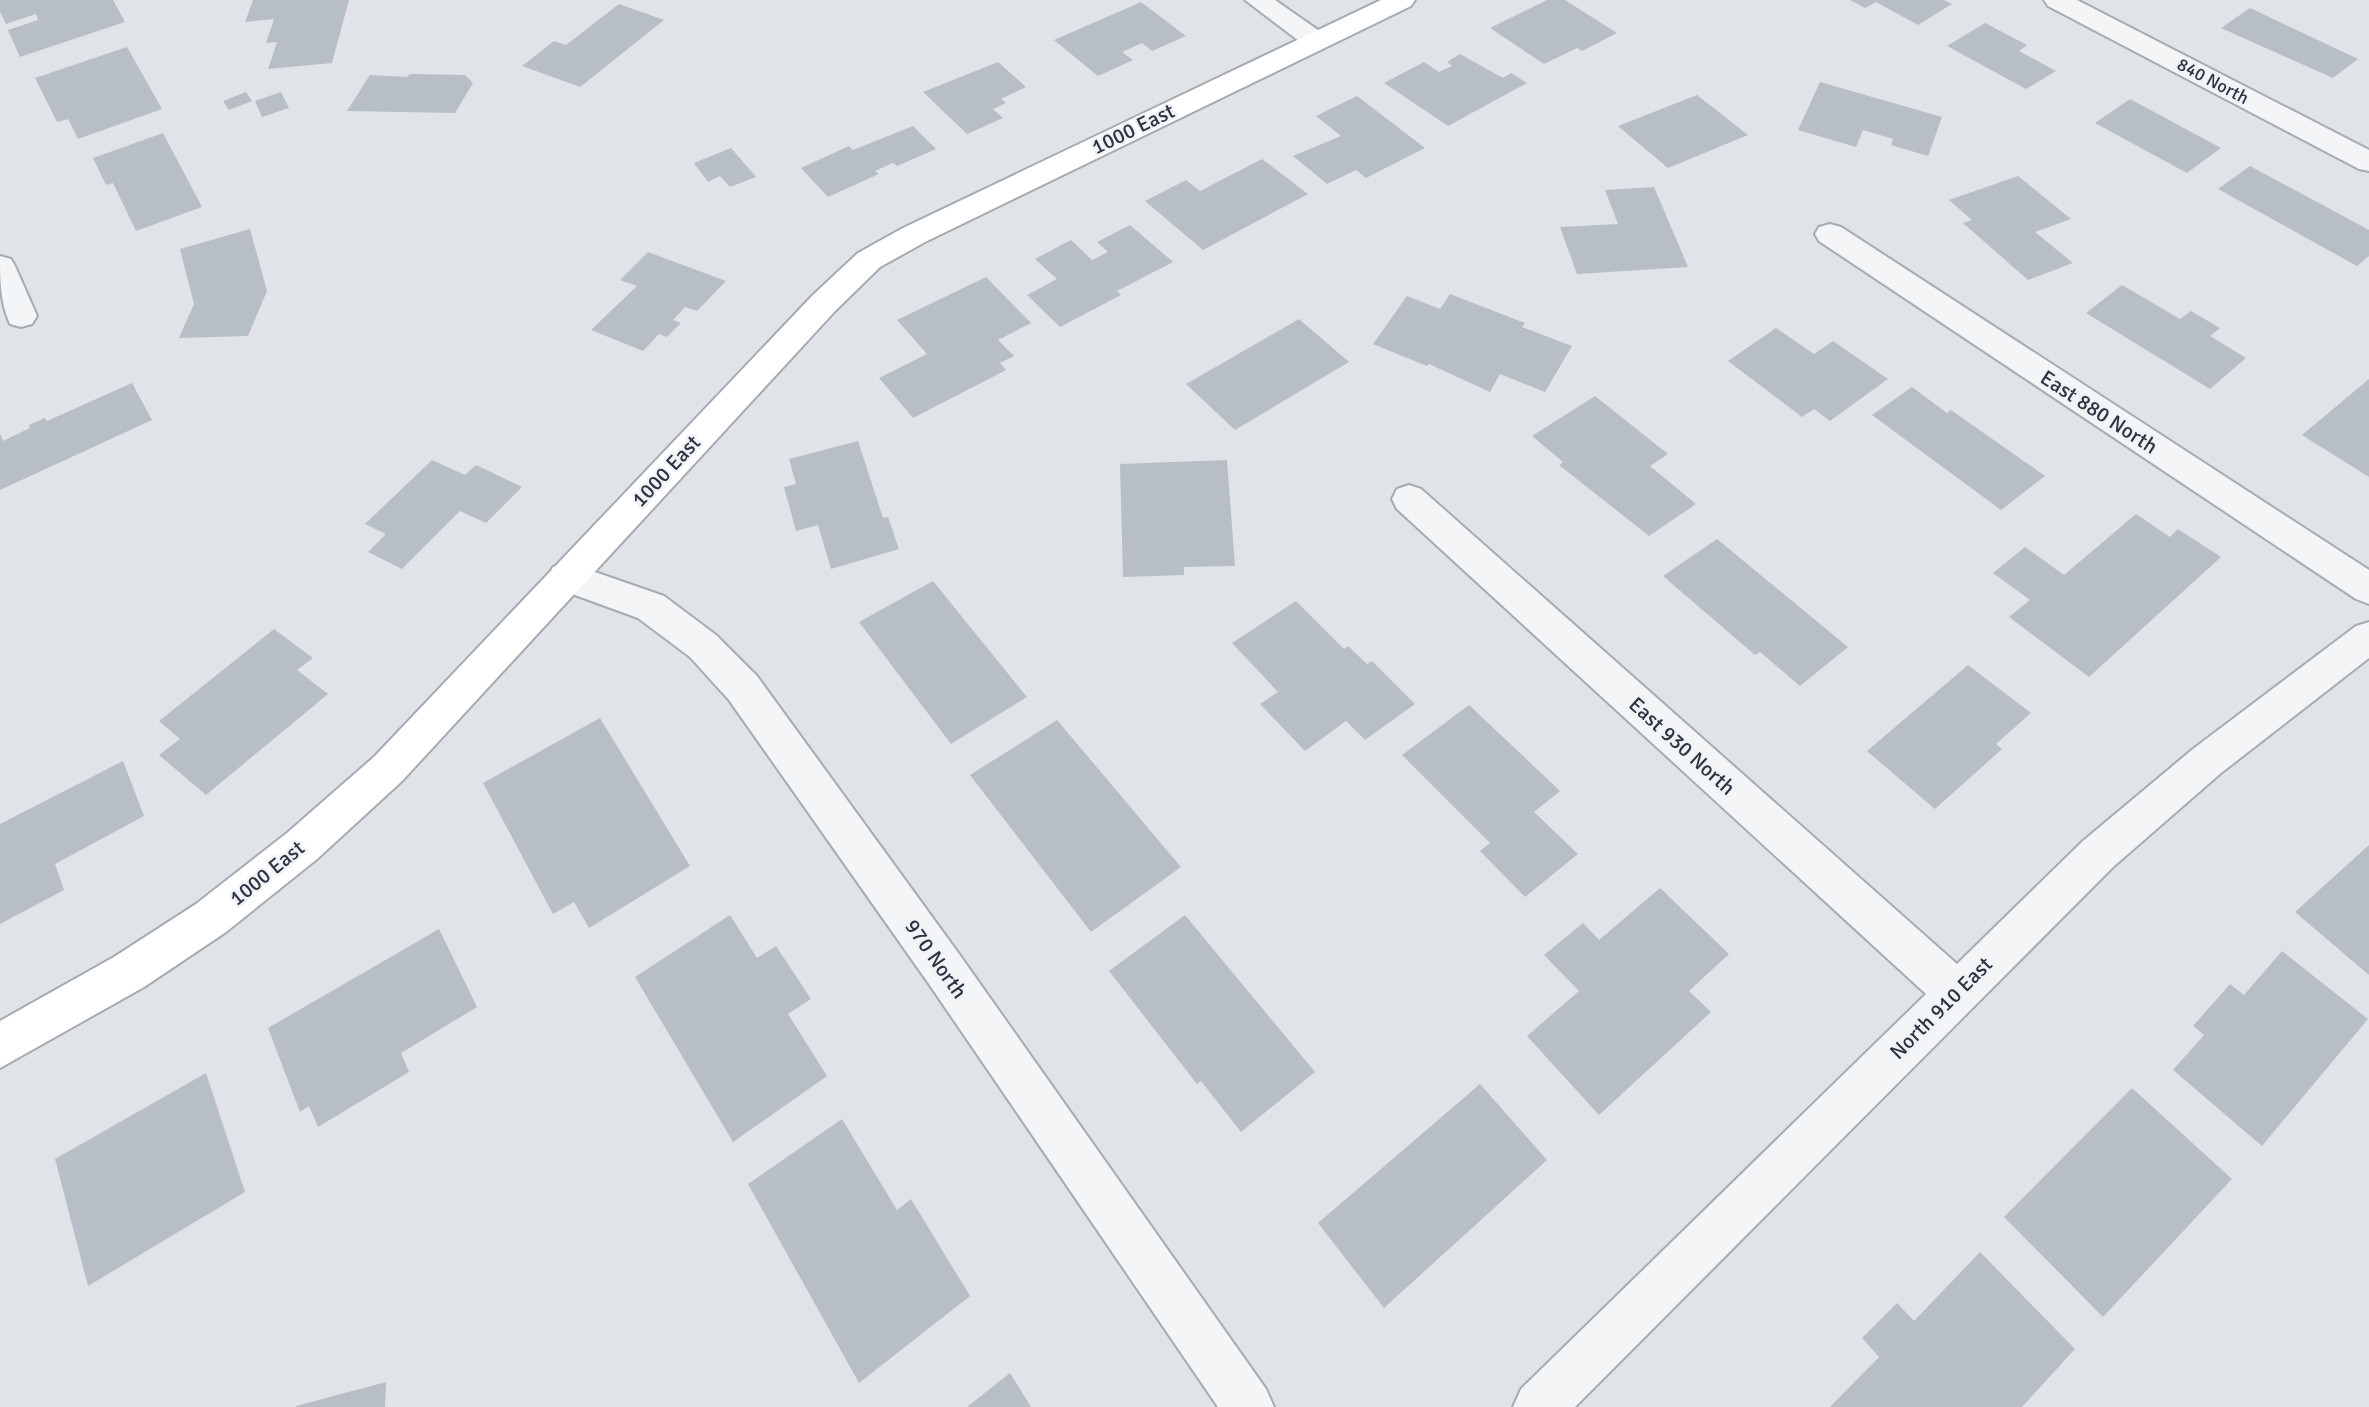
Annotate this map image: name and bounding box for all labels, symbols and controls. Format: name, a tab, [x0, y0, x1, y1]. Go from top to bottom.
street label: 840 North	[2173, 53, 2253, 109]
street label: 1000 East	[1087, 98, 1179, 160]
street label: East 880 North	[2036, 365, 2162, 459]
street label: 1000 East	[626, 430, 706, 512]
street label: East 930 North	[1623, 691, 1741, 801]
street label: 1000 East	[224, 835, 310, 911]
street label: 970 North	[899, 914, 973, 1004]
street label: North 910 East	[1884, 951, 1998, 1065]

